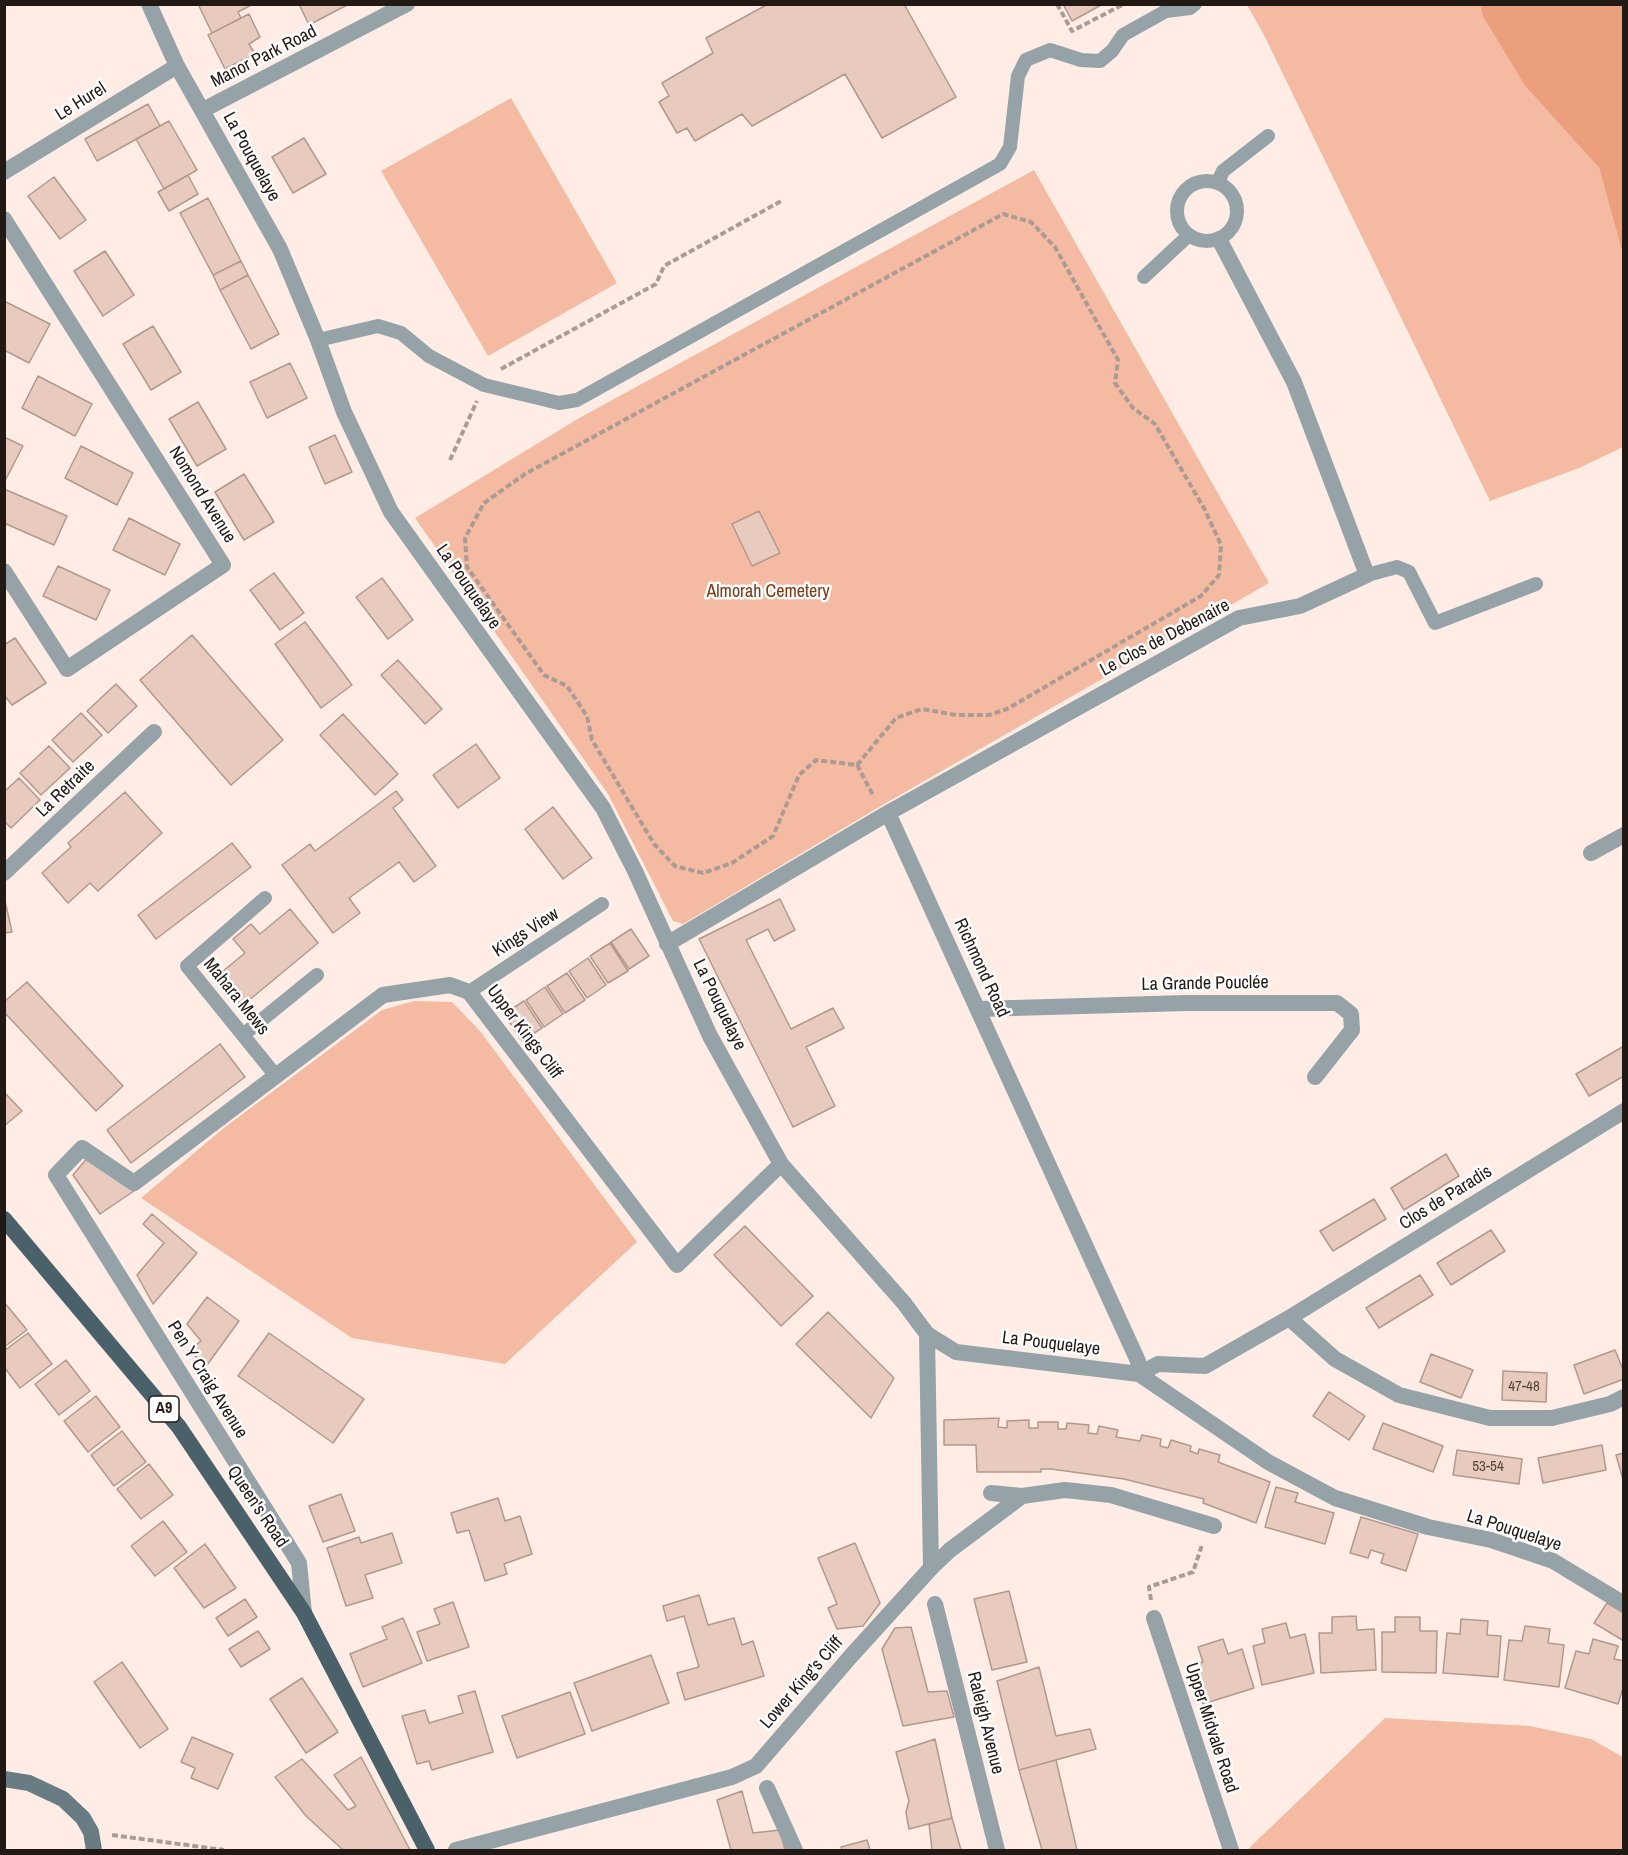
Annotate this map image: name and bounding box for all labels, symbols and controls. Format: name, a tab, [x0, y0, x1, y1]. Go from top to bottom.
street label: Manor Park Road	[208, 21, 320, 93]
street label: Le Hurel	[52, 78, 110, 126]
street label: La Pouquelaye	[218, 109, 284, 205]
street label: Nomond Avenue	[164, 443, 240, 547]
street label: La Pouquelaye	[431, 540, 505, 634]
park label: Almorah Cemetery	[706, 581, 830, 603]
street label: Le Clos de Debenaire	[1097, 595, 1233, 681]
street label: La Retraite	[32, 756, 100, 822]
street label: Kings View	[489, 904, 563, 962]
street label: Richmond Road	[949, 915, 1013, 1021]
street label: Mahara Mews	[198, 954, 274, 1040]
street label: La Pouquelaye	[688, 956, 750, 1054]
street label: La Grande Pouclée	[1141, 972, 1269, 996]
street label: Upper Kings Cliff	[482, 981, 566, 1083]
street label: Clos de Paradis	[1396, 1161, 1496, 1235]
street label: Pen Y Craig Avenue	[162, 1317, 252, 1443]
street label: La Pouquelaye	[1001, 1327, 1101, 1361]
house number: 47-48	[1508, 1378, 1540, 1396]
road number: A9	[149, 1396, 179, 1422]
house number: 53-54	[1472, 1458, 1504, 1476]
street label: Queen's Road	[222, 1462, 292, 1552]
street label: La Pouquelaye	[1464, 1506, 1564, 1556]
street label: Lower King's Cliff	[756, 1633, 848, 1733]
street label: Upper Midvale Road	[1180, 1660, 1242, 1796]
street label: Raleigh Avenue	[962, 1670, 1008, 1776]

